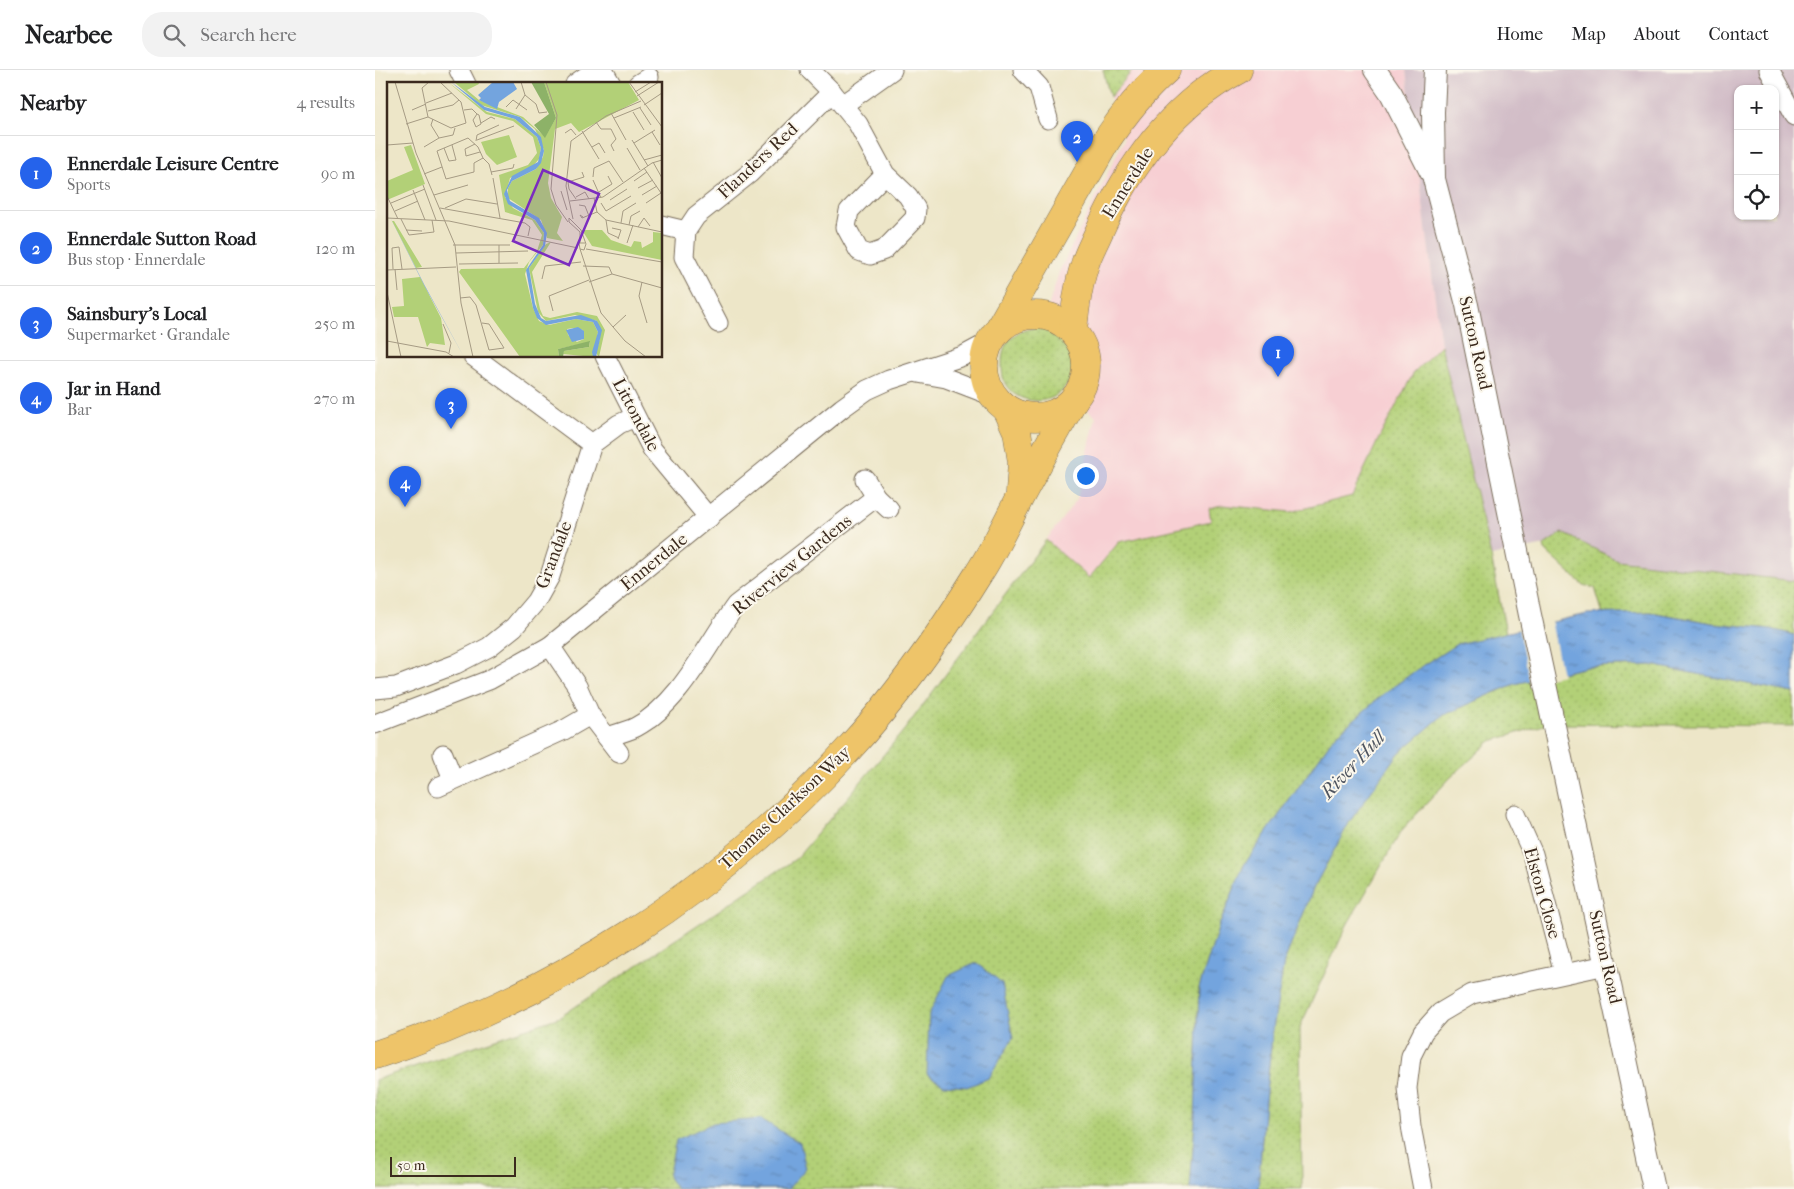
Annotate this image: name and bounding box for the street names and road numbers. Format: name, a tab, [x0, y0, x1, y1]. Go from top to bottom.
street label: Flanders Red	[714, 118, 803, 203]
street label: Ennerdale	[1098, 143, 1158, 222]
street label: Sutton Road	[1454, 294, 1496, 392]
street label: Littondale	[608, 375, 664, 455]
street label: Riverview Gardens	[728, 510, 856, 620]
street label: Grandale	[531, 518, 577, 592]
street label: Ennerdale	[616, 529, 692, 595]
street label: Thomas Clarkson Way	[715, 741, 856, 874]
street label: Elston Close	[1519, 845, 1565, 941]
street label: Sutton Road	[1584, 908, 1626, 1006]

